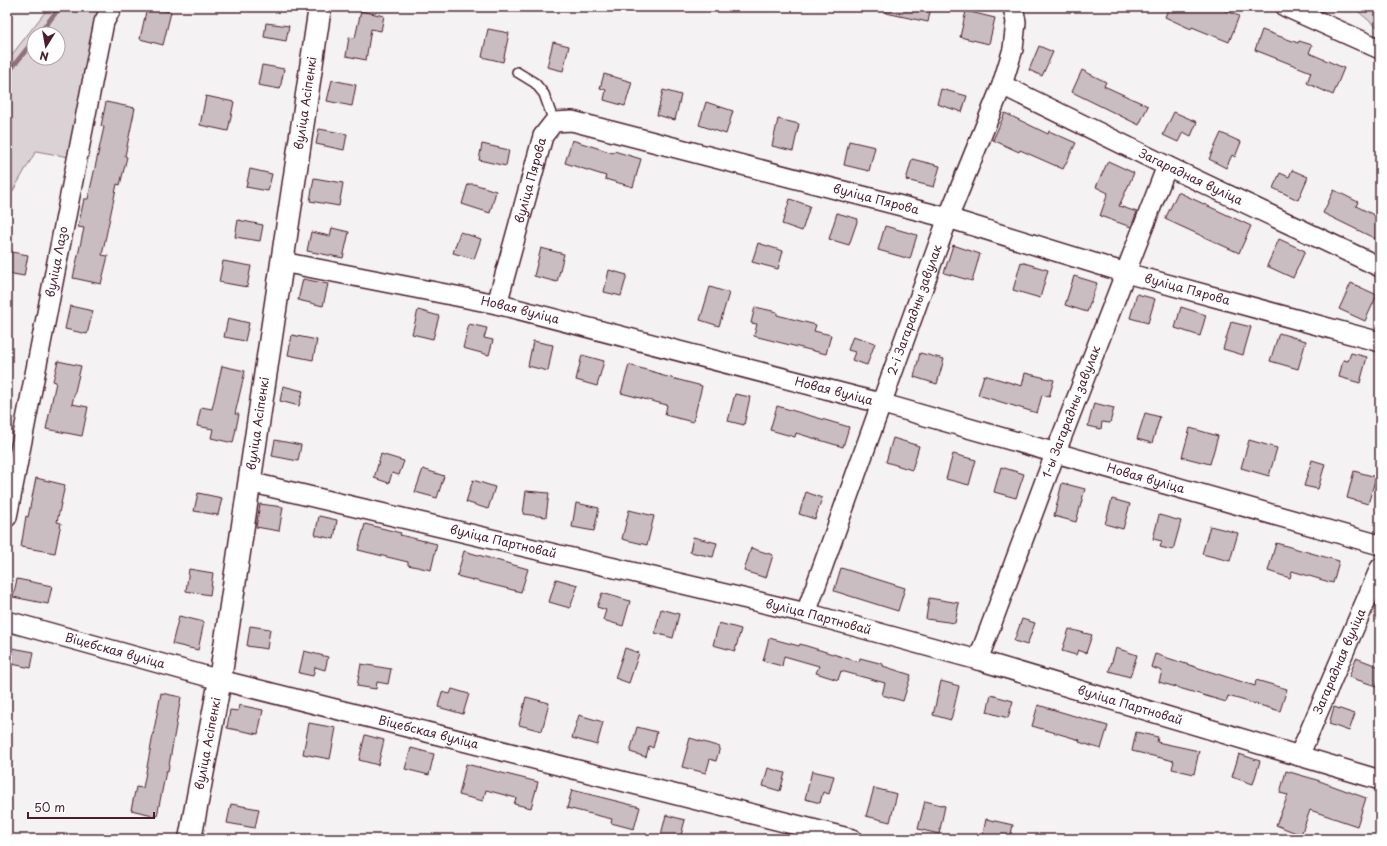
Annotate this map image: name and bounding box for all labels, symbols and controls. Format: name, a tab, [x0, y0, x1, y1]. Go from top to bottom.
north arrow	[26, 26, 66, 66]
text: N	[38, 47, 50, 65]
street label: вуліца Асіпенкі	[289, 55, 321, 151]
street label: вуліца Пярова	[510, 135, 550, 225]
street label: Загарадная вуліца	[1136, 144, 1247, 209]
street label: вуліца Пярова	[831, 179, 922, 218]
street label: вуліца Лазо	[40, 224, 72, 299]
street label: 2-і Загарадны завулак	[882, 241, 946, 378]
street label: вуліца Пярова	[1143, 268, 1233, 309]
street label: Новая вуліца	[480, 291, 562, 328]
street label: 1-ы Загарадны завулак	[1037, 342, 1105, 480]
street label: Новая вуліца	[793, 371, 876, 409]
street label: вуліца Асіпенкі	[241, 376, 273, 471]
street label: Новая вуліца	[1105, 458, 1188, 497]
street label: вуліца Партновай	[448, 520, 558, 562]
street label: вуліца Партновай	[764, 594, 873, 638]
street label: Загарадная вуліца	[1308, 605, 1370, 717]
street label: Віцебская вуліца	[63, 628, 168, 673]
street label: вуліца Партновай	[1076, 680, 1185, 729]
street label: вуліца Асіпенкі	[189, 696, 225, 791]
street label: Віцебская вуліца	[377, 710, 482, 753]
scale bar	[28, 794, 154, 820]
text: 50 m	[34, 798, 65, 816]

